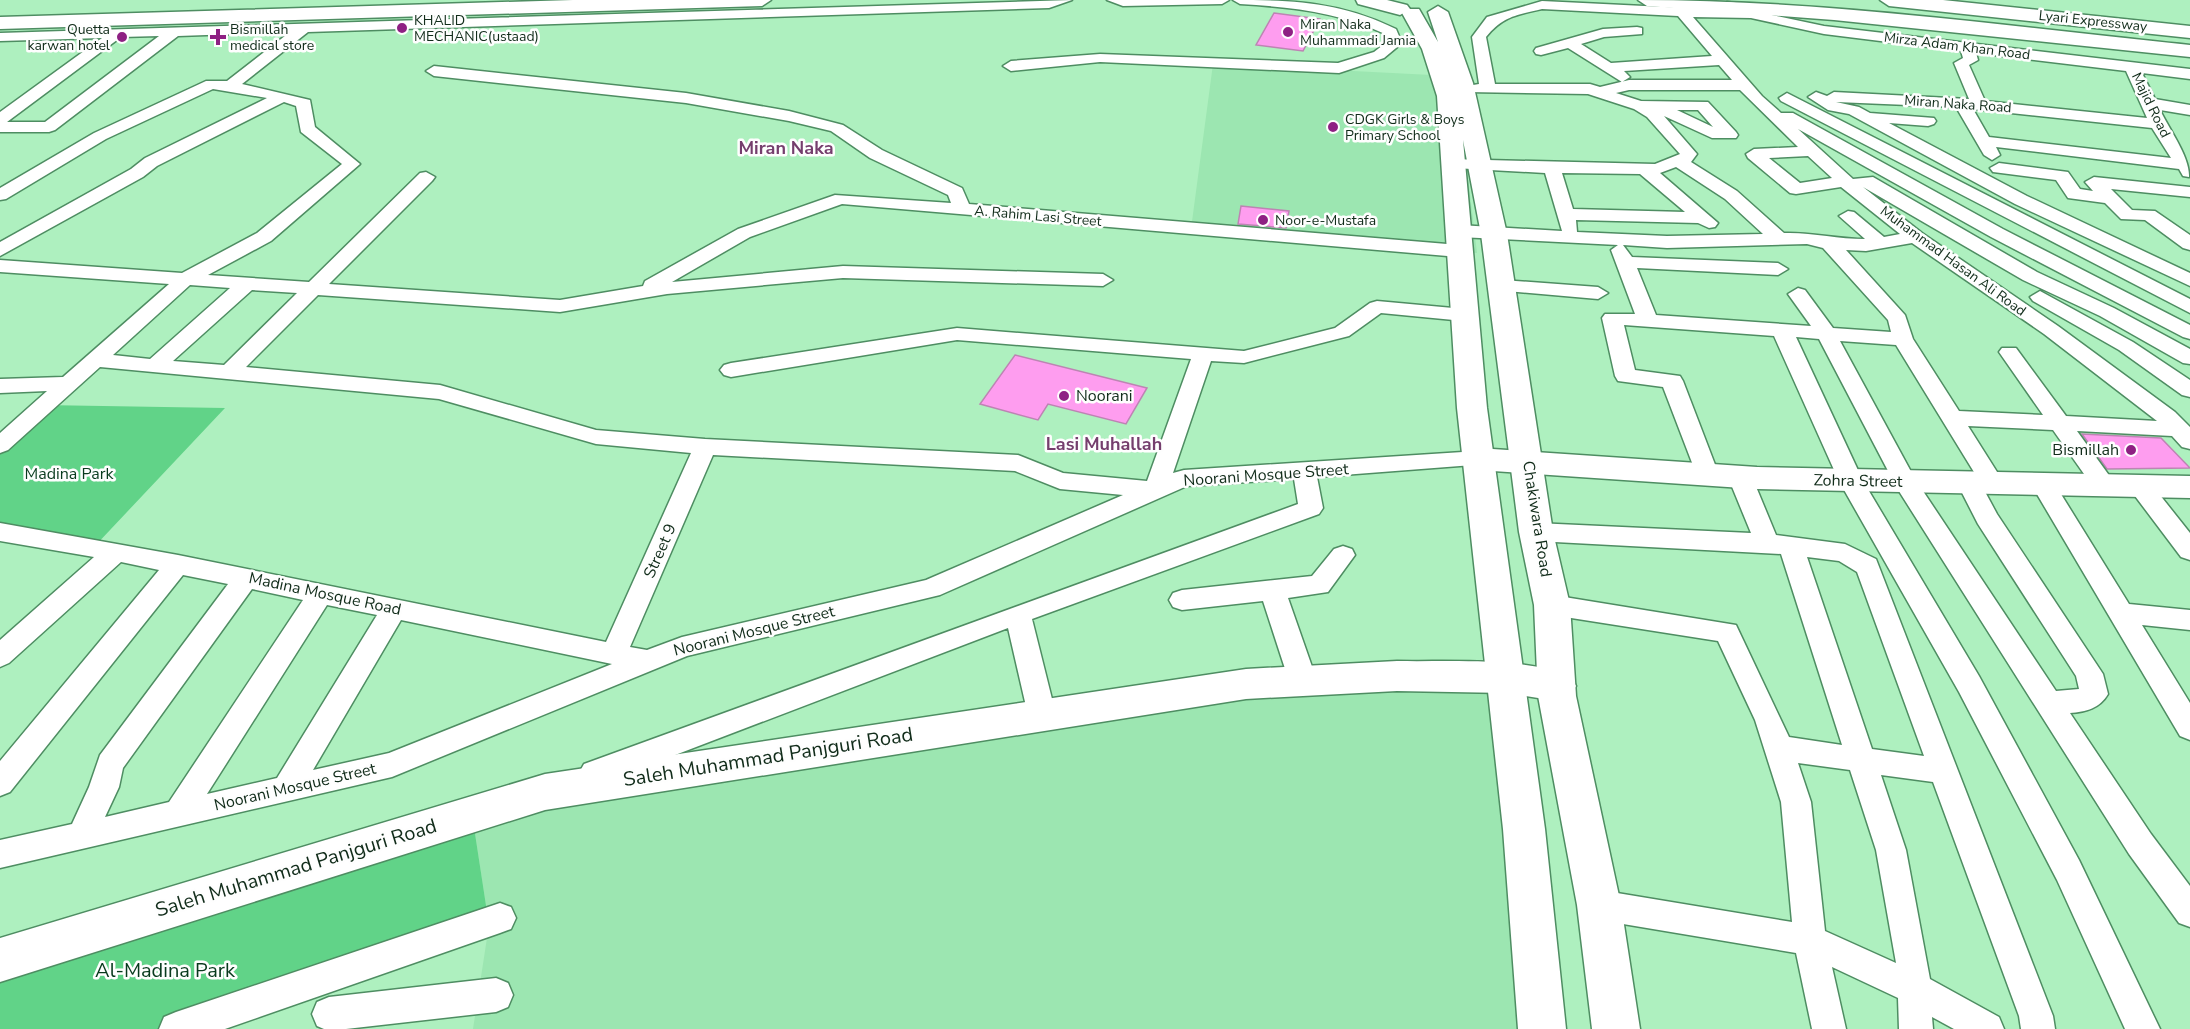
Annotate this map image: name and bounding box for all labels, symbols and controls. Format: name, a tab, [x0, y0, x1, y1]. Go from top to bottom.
street label: Lyari Expressway	[2038, 6, 2149, 36]
place label: KHALID MECHANIC(ustaad)	[414, 11, 539, 46]
place label: Miran Naka Muhammadi Jamia	[1300, 15, 1416, 50]
place label: Quetta karwan hotel	[28, 20, 111, 55]
place label: Bismillah medical store	[230, 20, 314, 55]
marker: KHALID MECHANIC(ustaad)	[395, 21, 409, 35]
marker: Miran Naka Muhammadi Jamia	[1281, 25, 1295, 39]
street label: Mirza Adam Khan Road	[1883, 28, 2031, 64]
marker: Quetta karwan hotel	[115, 30, 129, 44]
marker: Bismillah medical store	[211, 30, 225, 44]
street label: Majid Road	[2127, 69, 2175, 141]
street label: Miran Naka Road	[1904, 91, 2012, 117]
place label: CDGK Girls & Boys Primary School	[1345, 110, 1465, 145]
marker: CDGK Girls & Boys Primary School	[1326, 120, 1340, 134]
district label: Miran Naka	[738, 136, 834, 160]
street label: A. Rahim Lasi Street	[974, 201, 1102, 231]
street label: Muhammad Hasan Ali Road	[1876, 202, 2030, 320]
place label: Noor-e-Mustafa	[1275, 211, 1376, 230]
marker: Noor-e-Mustafa	[1256, 213, 1270, 227]
place label: Noorani	[1076, 385, 1133, 407]
marker: Noorani	[1057, 389, 1071, 403]
district label: Lasi Muhallah	[1046, 432, 1162, 456]
place label: Bismillah	[2052, 439, 2119, 461]
marker: Bismillah	[2124, 443, 2138, 457]
street label: Noorani Mosque Street	[1183, 458, 1350, 492]
street label: Chakiwara Road	[1517, 459, 1557, 579]
park label: Madina Park	[25, 463, 114, 485]
street label: Zohra Street	[1813, 469, 1903, 493]
street label: Street 9	[638, 520, 682, 582]
street label: Madina Mosque Road	[247, 567, 403, 621]
street label: Noorani Mosque Street	[671, 600, 837, 662]
street label: Saleh Muhammad Panjguri Road	[621, 721, 915, 793]
street label: Noorani Mosque Street	[212, 758, 379, 816]
street label: Saleh Muhammad Panjguri Road	[152, 812, 440, 924]
park label: Al-Madina Park	[95, 957, 236, 984]

